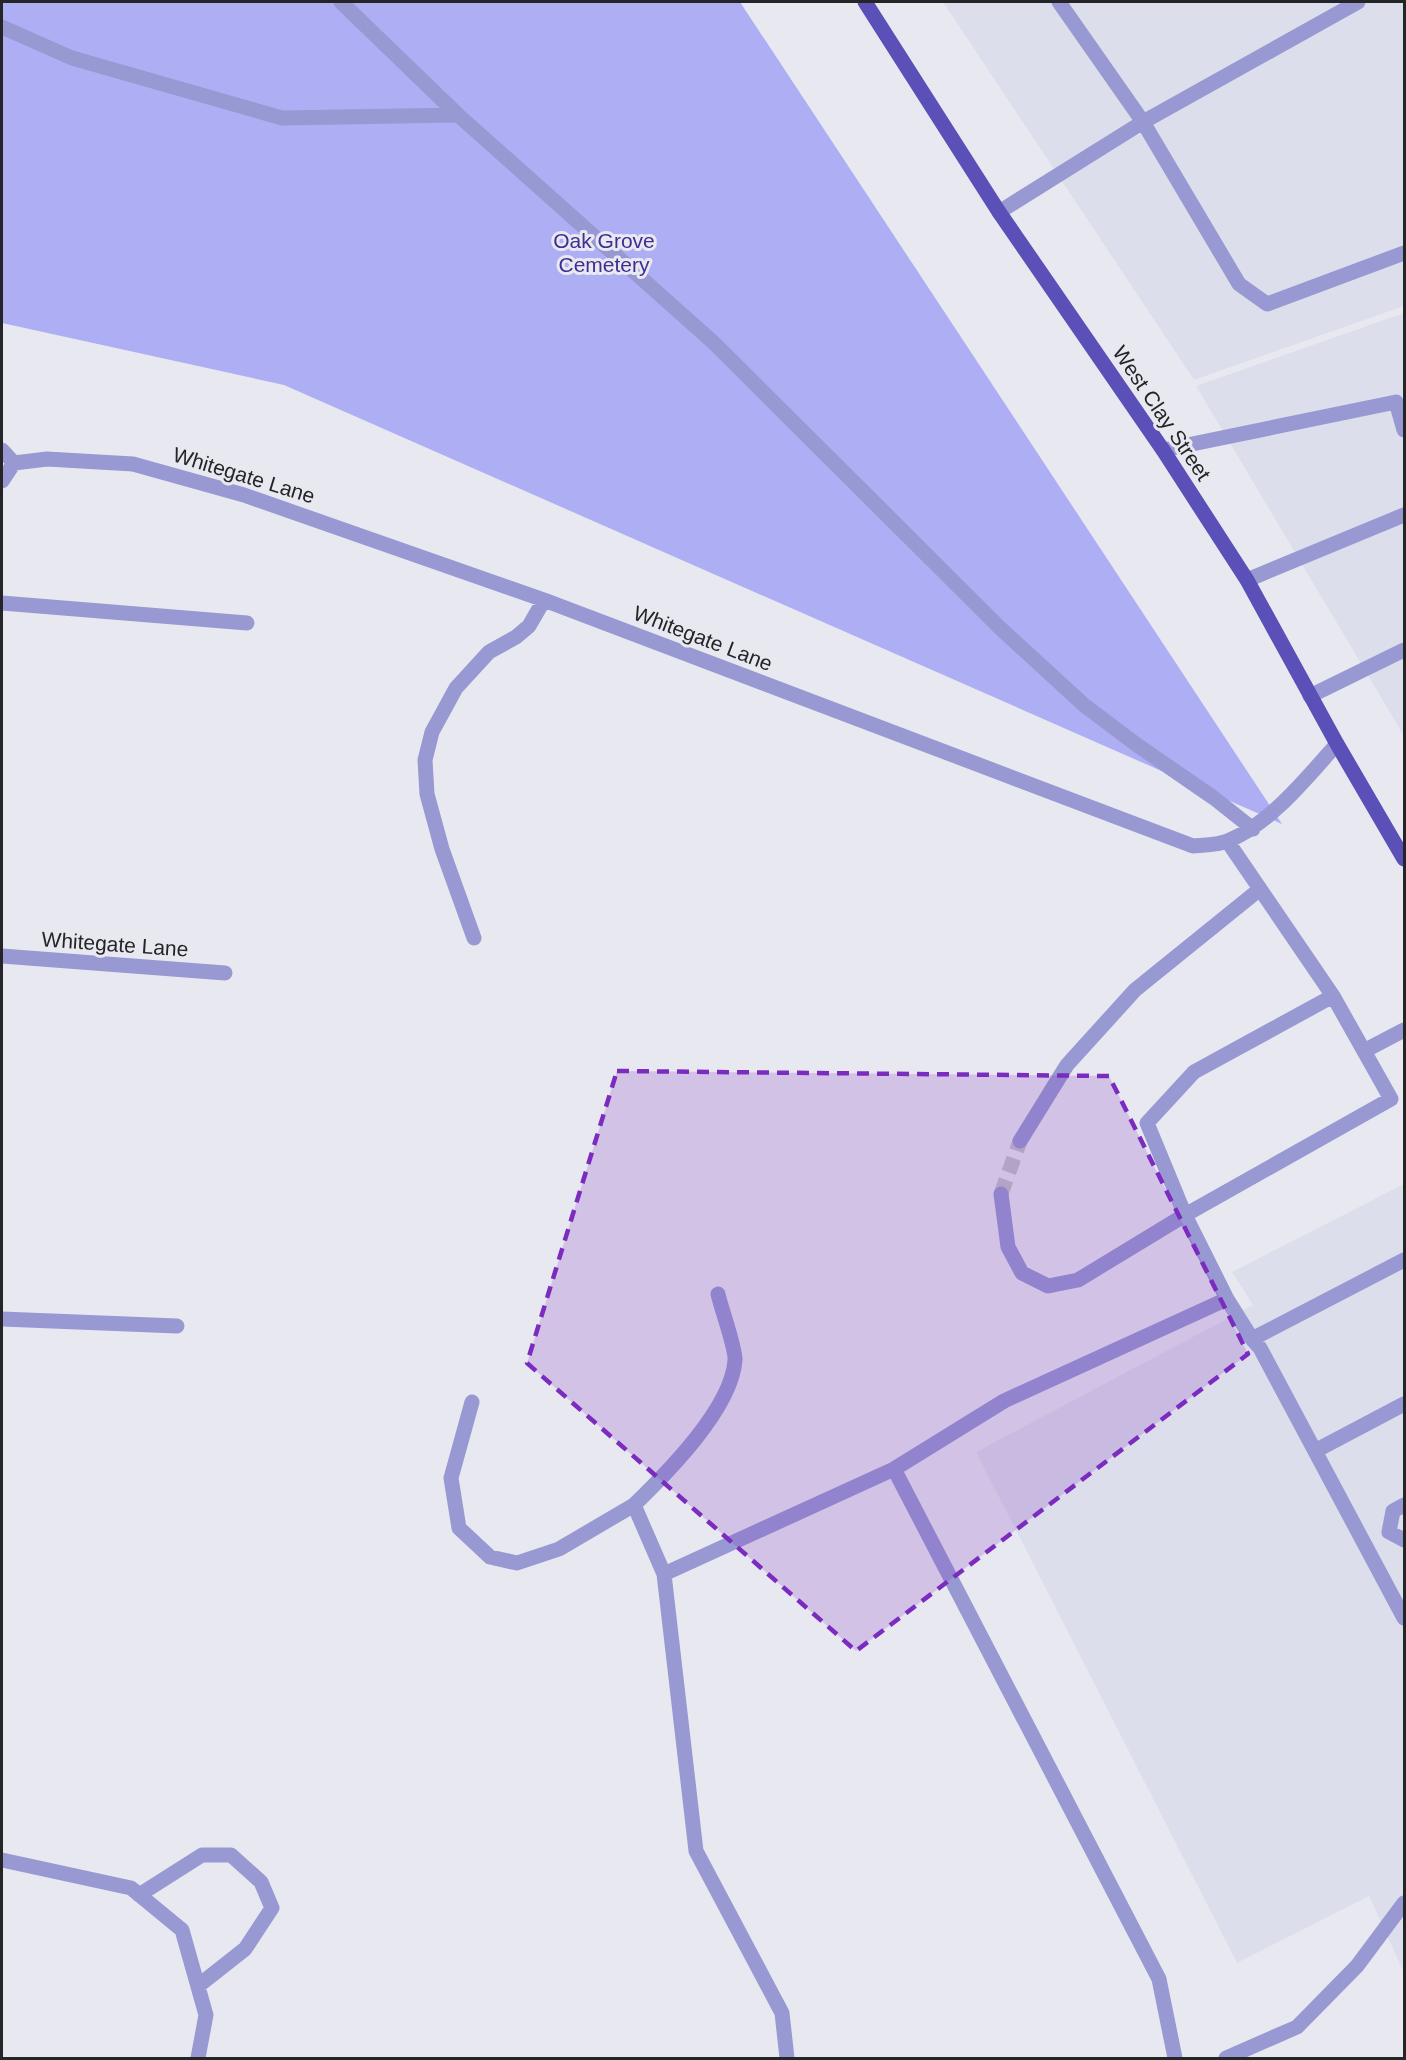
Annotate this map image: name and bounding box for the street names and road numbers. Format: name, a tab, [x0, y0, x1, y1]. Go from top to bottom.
street label: West Clay Street	[1109, 341, 1216, 485]
street label: Whitegate Lane	[170, 442, 318, 508]
street label: Whitegate Lane	[630, 601, 776, 675]
street label: Whitegate Lane	[41, 927, 189, 961]

